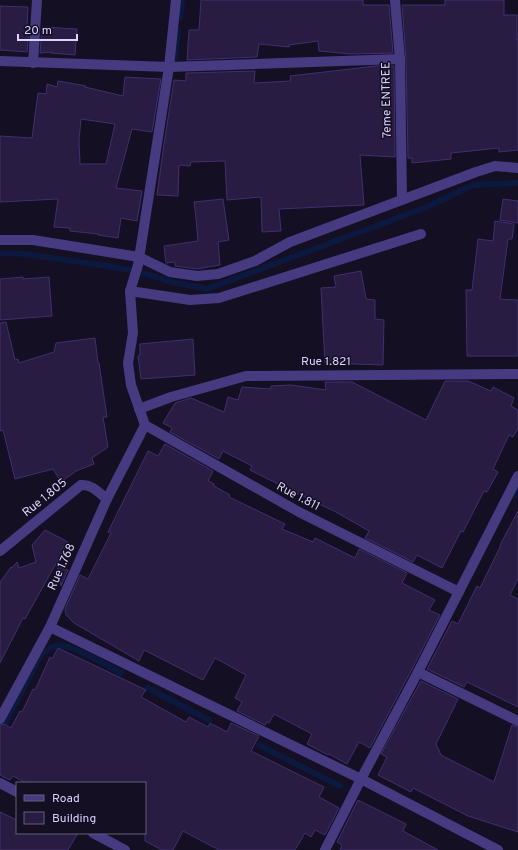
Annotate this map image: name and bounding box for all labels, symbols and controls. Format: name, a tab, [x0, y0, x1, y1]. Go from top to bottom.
scale bar	[18, 16, 77, 42]
text: 20 m	[24, 23, 52, 39]
street label: 7eme ENTREE	[378, 62, 396, 138]
street label: Rue 1.821	[301, 354, 351, 370]
street label: Rue 1.805	[19, 475, 71, 521]
street label: Rue 1.811	[273, 479, 323, 515]
street label: Rue 1.768	[45, 541, 79, 593]
legend	[16, 782, 146, 834]
text: Road	[52, 791, 80, 807]
text: Building	[52, 811, 96, 827]

